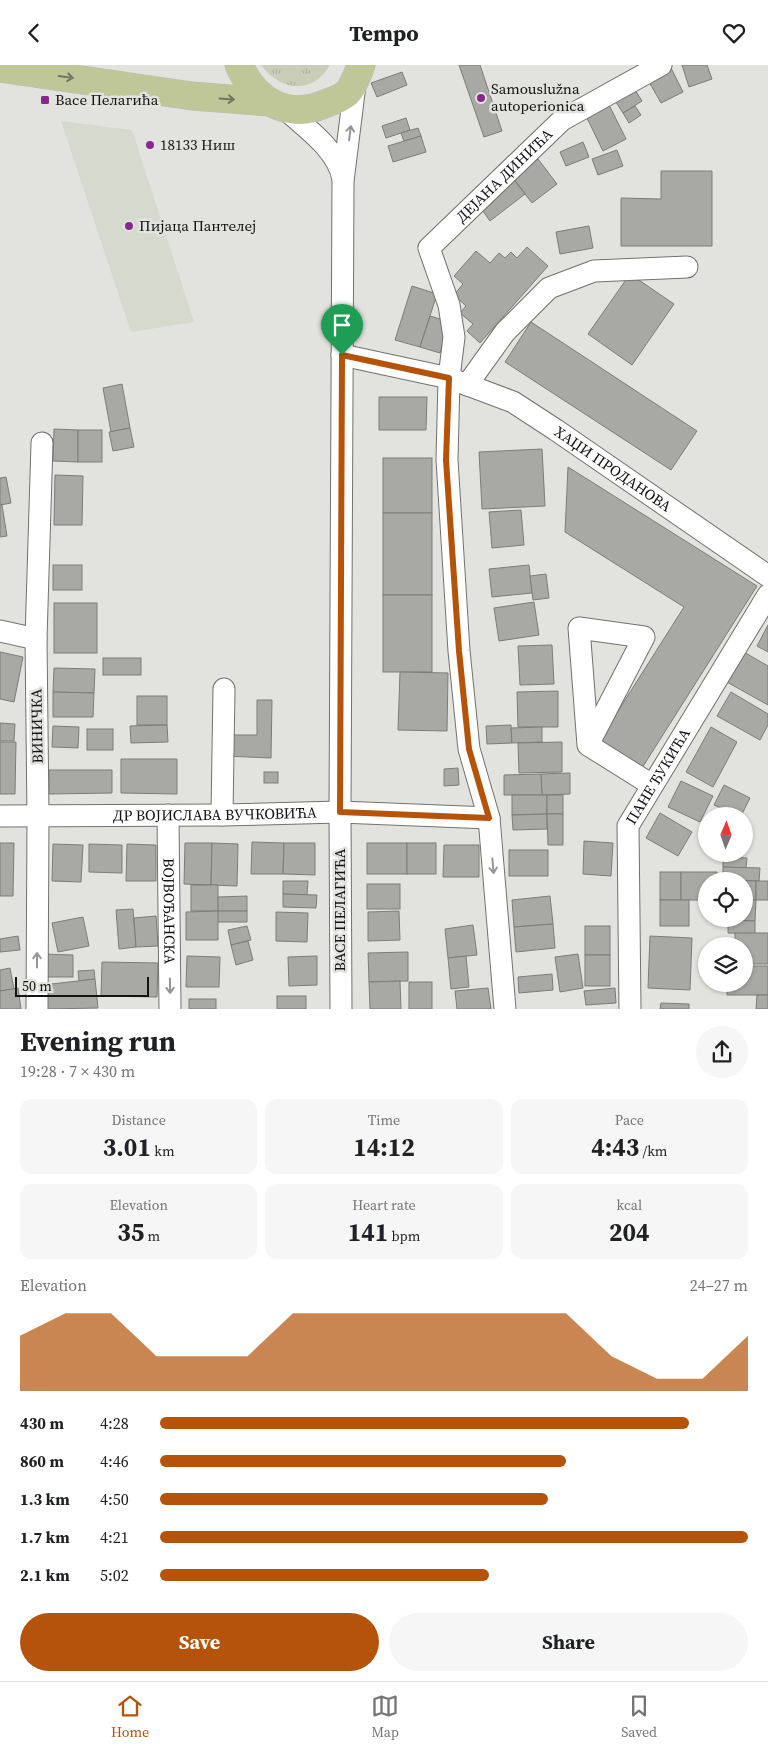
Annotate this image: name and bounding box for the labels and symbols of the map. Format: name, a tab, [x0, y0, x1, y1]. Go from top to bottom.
one-way arrow	[57, 72, 73, 82]
place label: Samouslužna autoperionica	[491, 78, 585, 116]
place label: Васе Пелагића	[55, 89, 159, 110]
marker: Samouslužna autoperionica	[475, 92, 487, 104]
marker: Васе Пелагића	[39, 94, 51, 106]
one-way arrow	[218, 94, 234, 103]
street label: ДЕЈАНА ДИНИЋА	[451, 124, 557, 227]
one-way arrow	[345, 125, 355, 141]
place label: 18133 Ниш	[160, 134, 235, 155]
marker: 18133 Ниш	[144, 139, 156, 151]
place label: Пијаца Пантелеј	[139, 215, 256, 236]
marker: Пијаца Пантелеј	[123, 220, 135, 232]
pin	[321, 304, 363, 355]
street label: ХАЏИ ПРОДАНОВА	[550, 421, 676, 517]
street label: ВИНИЧКА	[25, 688, 48, 764]
street label: ПАНЕ ЂУКИЋА	[620, 724, 695, 828]
street label: ДР ВОЈИСЛАВА ВУЧКОВИЋА	[113, 802, 317, 825]
north arrow	[698, 807, 752, 863]
street label: ВАСЕ ПЕЛАГИЋА	[329, 849, 350, 971]
street label: ВОЈВОЂАНСКА	[158, 858, 181, 964]
one-way arrow	[489, 858, 498, 874]
one-way arrow	[32, 952, 42, 968]
scale bar	[15, 973, 149, 997]
one-way arrow	[165, 978, 175, 994]

